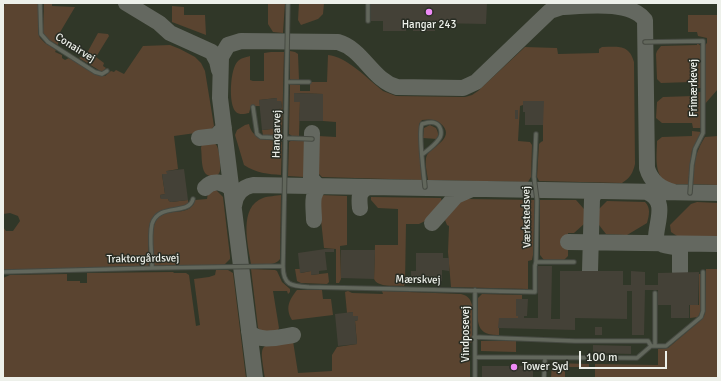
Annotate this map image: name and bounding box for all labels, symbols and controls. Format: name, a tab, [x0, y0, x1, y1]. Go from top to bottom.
marker: Hangar 243	[424, 7, 434, 17]
place label: Hangar 243	[402, 18, 456, 32]
street label: Conairvej	[53, 31, 97, 65]
street label: Frimærkevej	[687, 59, 701, 117]
street label: Hangarvej	[270, 110, 284, 158]
street label: Værkstedsvej	[520, 186, 534, 248]
street label: Traktorgårdsvej	[107, 252, 179, 266]
street label: Mærskvej	[395, 273, 441, 287]
street label: Vindposevej	[459, 306, 473, 362]
scale bar	[581, 343, 669, 369]
text: 100 m	[586, 350, 618, 365]
place label: Tower Syd	[522, 360, 569, 374]
marker: Tower Syd	[509, 362, 519, 372]

